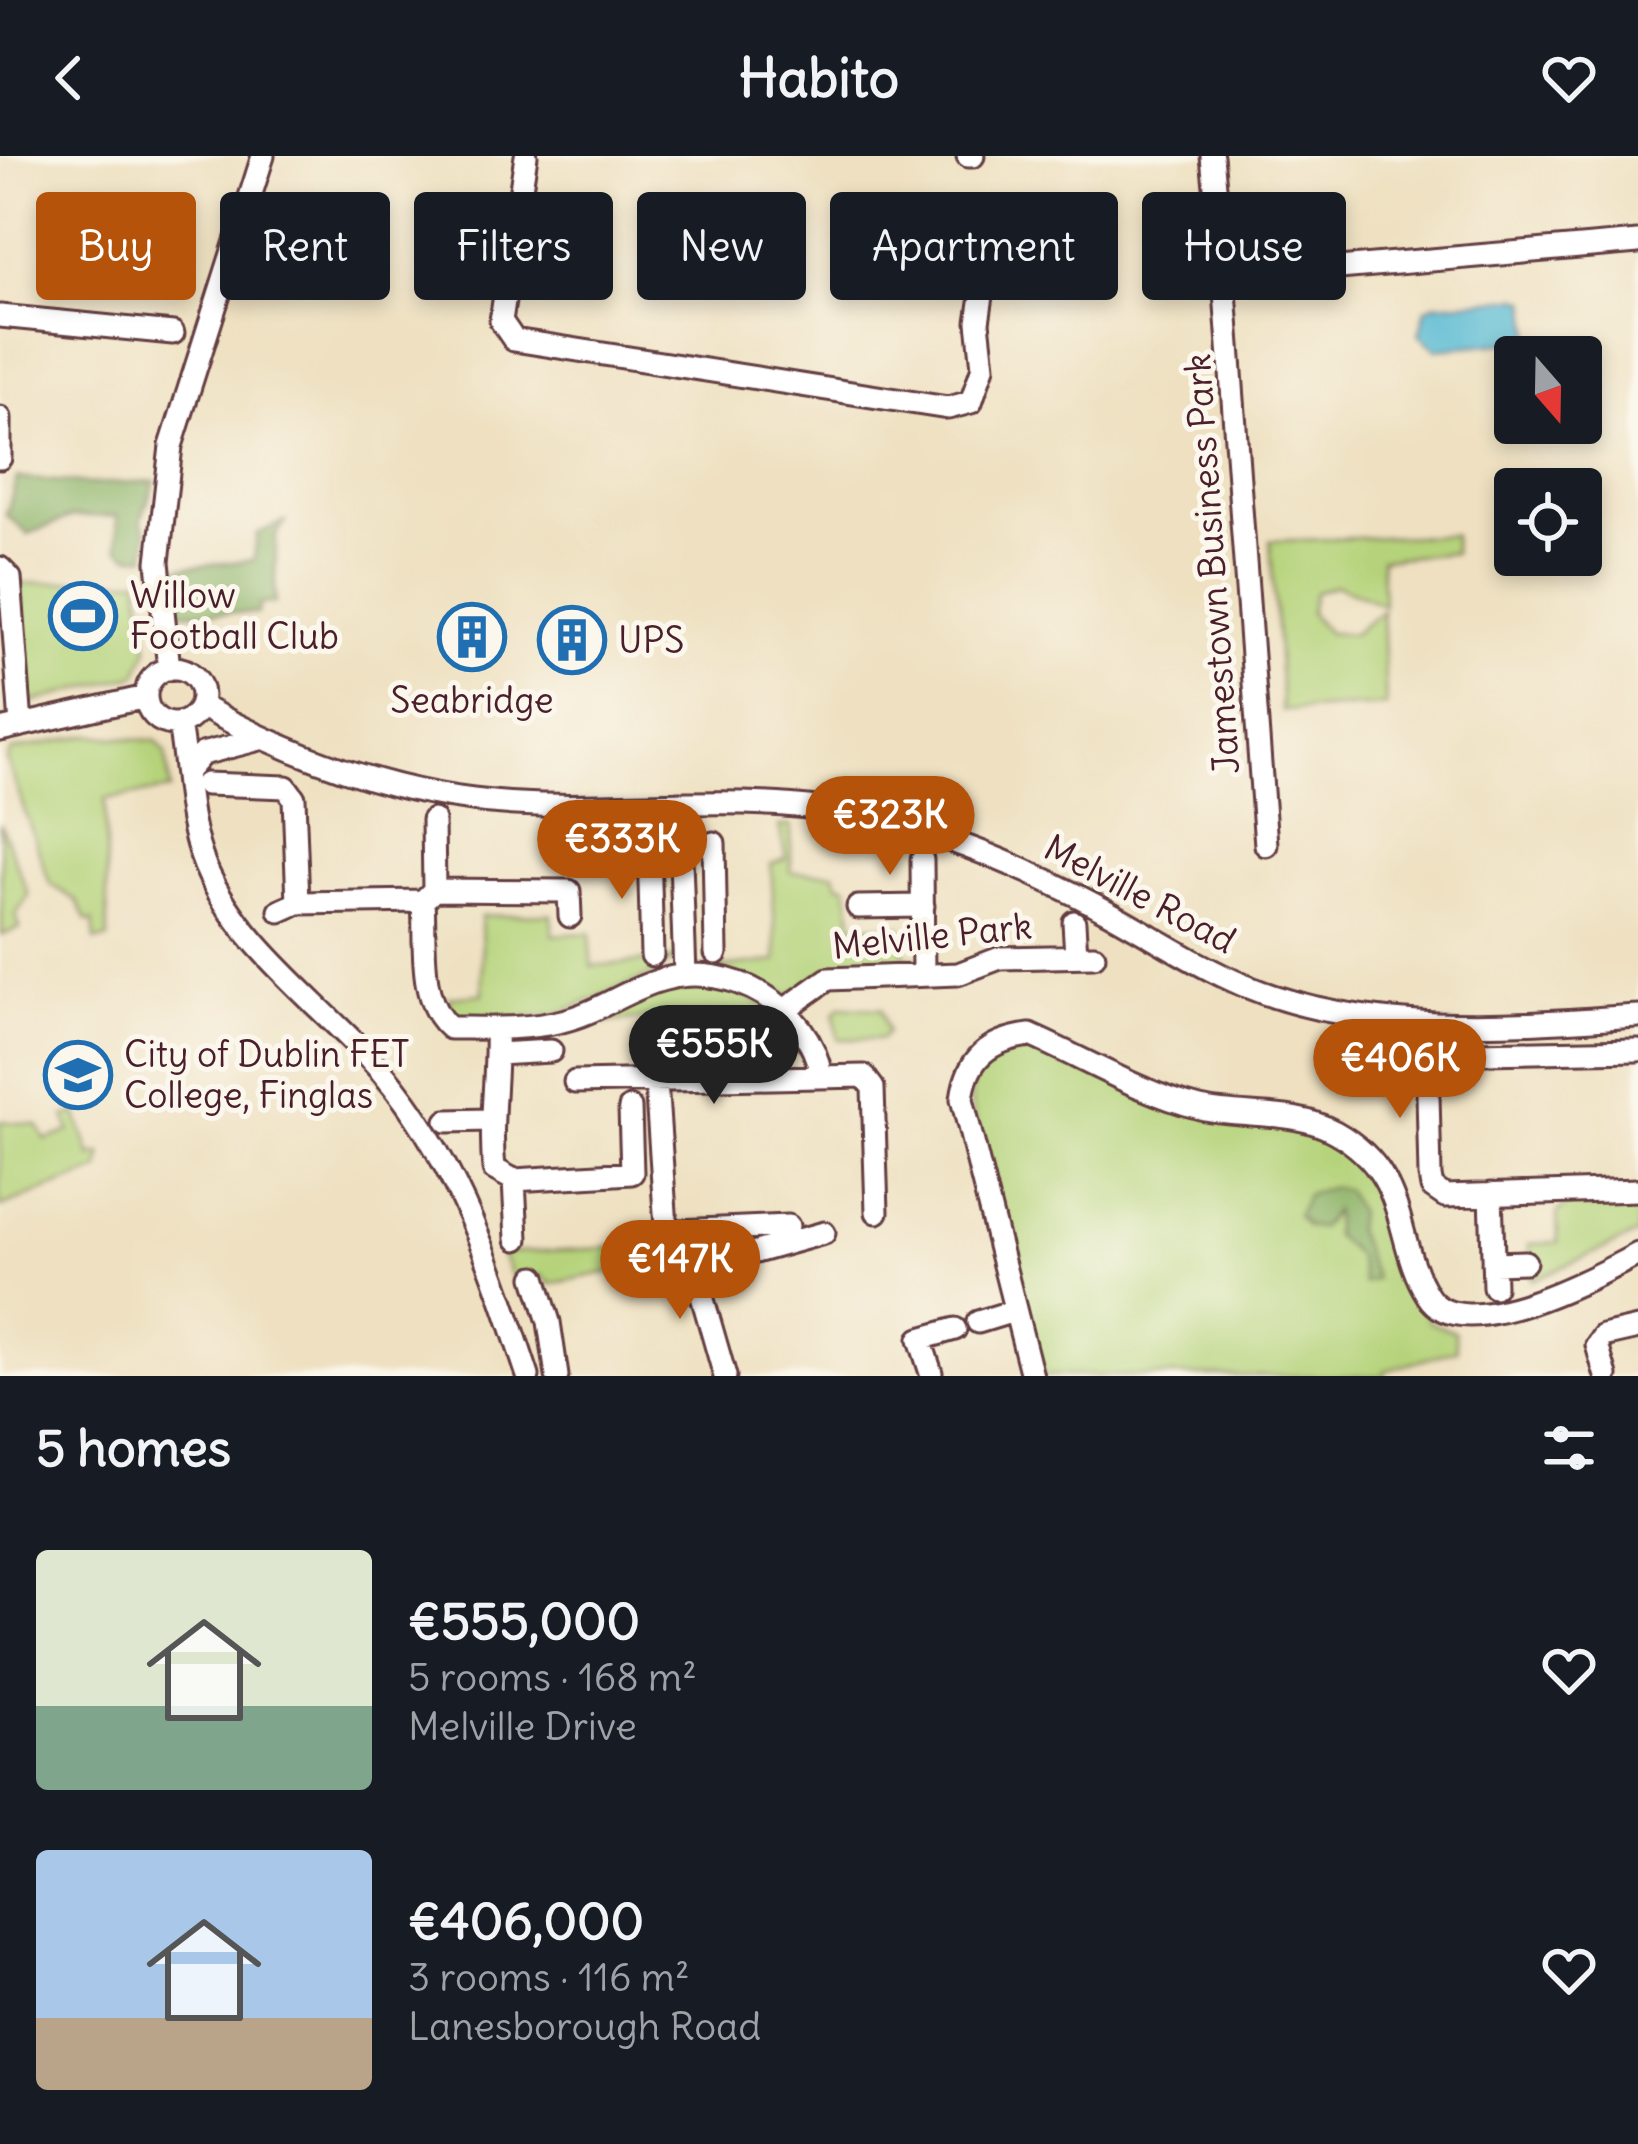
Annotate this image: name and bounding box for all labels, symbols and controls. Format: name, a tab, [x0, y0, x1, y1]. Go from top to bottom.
text: Habito	[739, 44, 899, 112]
icon: back	[36, 45, 102, 111]
icon: heart	[1536, 45, 1602, 111]
chip: Buy	[36, 192, 196, 300]
chip: Rent	[220, 192, 390, 300]
chip: Filters	[414, 192, 613, 300]
chip: New	[637, 192, 806, 300]
chip: Apartment	[830, 192, 1118, 300]
chip: House	[1142, 192, 1346, 300]
north arrow	[1494, 336, 1602, 444]
map controls	[1494, 336, 1602, 576]
street label: Jamestown Business Park	[1175, 352, 1249, 776]
button: locate	[1494, 468, 1602, 576]
place label: Willow Football Club	[130, 573, 339, 659]
sports icon: Willow Football Club	[48, 581, 118, 651]
building icon: Seabridge	[437, 602, 507, 672]
building icon: UPS	[537, 605, 607, 675]
place label: UPS	[618, 618, 684, 663]
place label: Seabridge	[390, 678, 554, 723]
pin: €323K	[806, 776, 974, 878]
text: €323K	[833, 790, 947, 839]
pin: €333K	[538, 800, 706, 902]
text: €333K	[564, 814, 680, 863]
street label: Melville Road	[1037, 825, 1243, 963]
street label: Melville Park	[830, 903, 1034, 969]
pin: €555K	[630, 1005, 798, 1107]
text: €555K	[656, 1019, 772, 1068]
pin: €406K	[1316, 1019, 1484, 1121]
place label: City of Dublin FET College, Finglas	[124, 1032, 410, 1118]
text: €406K	[1340, 1033, 1460, 1082]
school or university icon: City of Dublin FET College, Finglas	[43, 1040, 113, 1110]
pin: €147K	[596, 1220, 764, 1322]
text: €147K	[627, 1234, 733, 1283]
icon: filters	[1536, 1415, 1602, 1481]
text: 5 homes	[36, 1416, 231, 1480]
text: €555,000	[408, 1589, 640, 1653]
icon: home	[132, 1598, 276, 1742]
icon: heart	[1536, 1637, 1602, 1703]
text: 5 rooms · 168 m²	[408, 1653, 697, 1702]
text: Melville Drive	[408, 1702, 637, 1751]
text: €406,000	[408, 1889, 644, 1953]
icon: home	[132, 1898, 276, 2042]
icon: heart	[1536, 1937, 1602, 2003]
text: 3 rooms · 116 m²	[408, 1953, 690, 2002]
text: Lanesborough Road	[408, 2002, 761, 2051]

